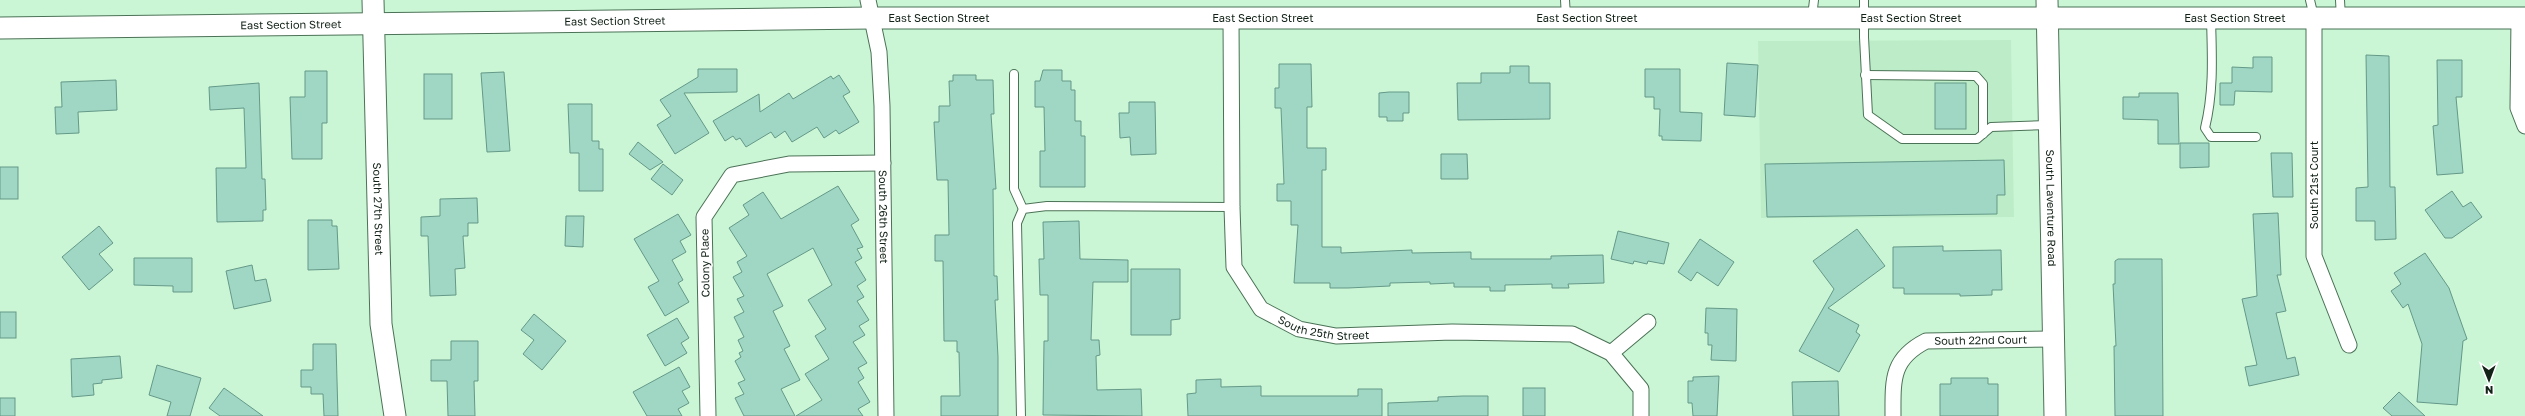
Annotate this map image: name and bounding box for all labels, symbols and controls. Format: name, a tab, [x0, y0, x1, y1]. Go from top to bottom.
street label: East Section Street	[888, 11, 990, 24]
street label: East Section Street	[1212, 11, 1314, 24]
street label: East Section Street	[1536, 11, 1638, 24]
street label: East Section Street	[1860, 11, 1962, 24]
street label: East Section Street	[2184, 11, 2286, 24]
street label: East Section Street	[564, 13, 666, 28]
street label: East Section Street	[240, 17, 342, 31]
street label: South 21st Court	[2307, 141, 2320, 229]
street label: South Laventure Road	[2044, 149, 2059, 267]
street label: South 27th Street	[371, 162, 386, 256]
street label: South 26th Street	[877, 170, 891, 264]
street label: Colony Place	[697, 228, 712, 298]
street label: South 25th Street	[1276, 312, 1369, 342]
street label: South 22nd Court	[1934, 332, 2027, 347]
north arrow	[2469, 360, 2509, 400]
text: N	[2485, 384, 2493, 397]

